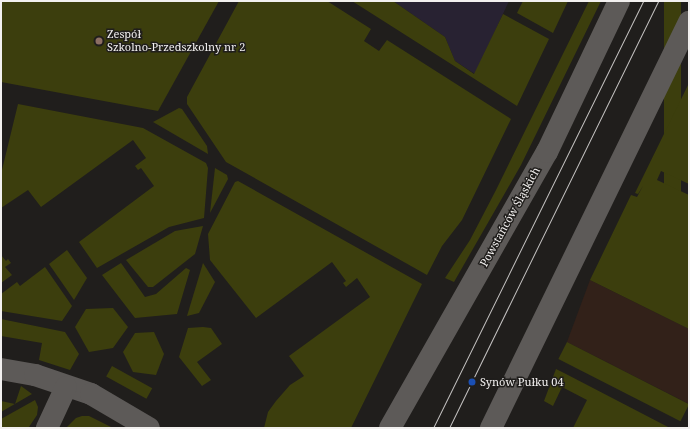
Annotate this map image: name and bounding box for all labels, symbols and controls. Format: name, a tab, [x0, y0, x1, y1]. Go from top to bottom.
place label: Zespół Szkolno-Przedszkolny nr 2	[107, 28, 245, 54]
marker: Zespół Szkolno-Przedszkolny nr 2	[94, 36, 104, 46]
street label: Powstańców Śląskich	[477, 165, 543, 269]
place label: Synów Pułku 04	[480, 375, 564, 389]
marker: Synów Pułku 04	[467, 377, 477, 387]

